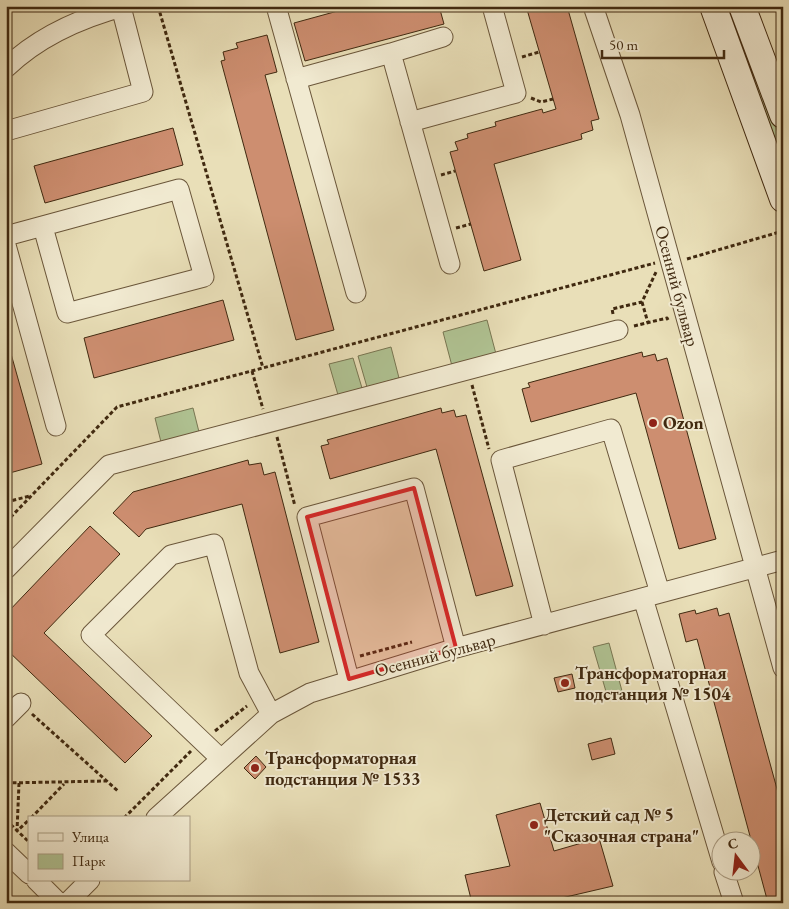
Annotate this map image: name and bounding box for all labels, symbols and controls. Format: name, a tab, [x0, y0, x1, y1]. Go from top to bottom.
scale bar	[602, 28, 724, 60]
text: 50 m	[609, 35, 638, 54]
street label: Осенний бульвар	[650, 223, 705, 349]
place label: Ozon	[663, 411, 704, 434]
marker: Ozon	[647, 417, 659, 429]
street label: Осенний бульвар	[372, 627, 498, 682]
place label: Трансформаторная подстанция № 1504	[575, 661, 731, 705]
marker: Трансформаторная подстанция № 1504	[559, 677, 571, 689]
place label: Трансформаторная подстанция № 1533	[265, 746, 421, 790]
marker: Трансформаторная подстанция № 1533	[249, 762, 261, 774]
place label: Детский сад № 5 "Сказочная страна"	[544, 803, 699, 847]
legend	[28, 816, 190, 882]
marker: Детский сад № 5 "Сказочная страна"	[528, 819, 540, 831]
text: Улица	[71, 827, 109, 846]
north arrow	[712, 832, 762, 882]
text: С	[726, 833, 740, 853]
text: Парк	[72, 851, 105, 870]

